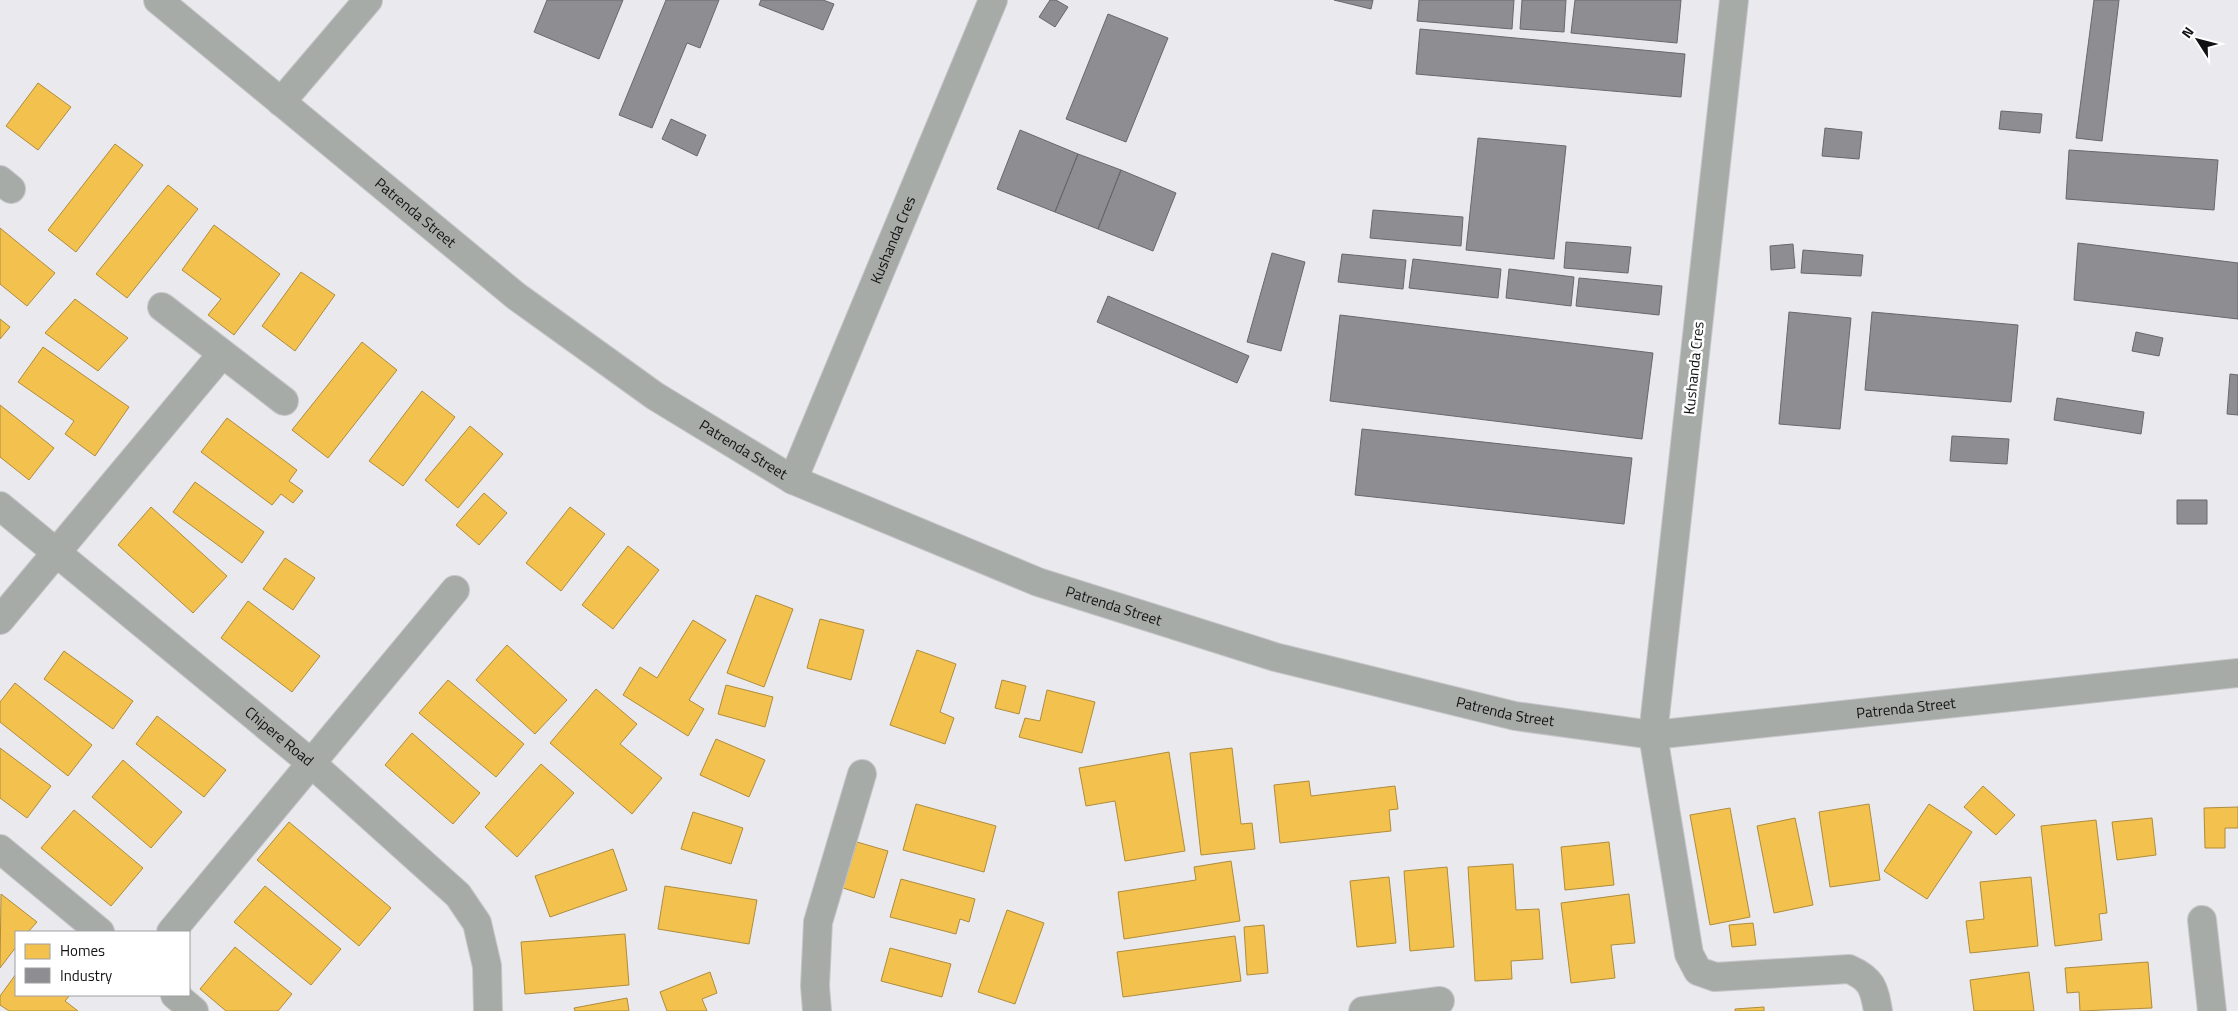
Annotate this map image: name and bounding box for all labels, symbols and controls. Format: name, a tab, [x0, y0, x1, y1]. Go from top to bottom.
north arrow	[2173, 15, 2223, 65]
text: N	[2176, 22, 2198, 42]
street label: Patrenda Street	[370, 172, 462, 254]
street label: Kushanda Cres	[864, 192, 921, 287]
street label: Kushanda Cres	[1677, 320, 1710, 416]
street label: Patrenda Street	[695, 413, 793, 485]
street label: Patrenda Street	[1063, 579, 1165, 632]
street label: Patrenda Street	[1454, 690, 1556, 732]
street label: Patrenda Street	[1855, 691, 1957, 724]
street label: Chipere Road	[240, 701, 319, 772]
legend	[15, 931, 190, 996]
text: Homes	[60, 939, 105, 962]
text: Industry	[60, 964, 112, 987]

